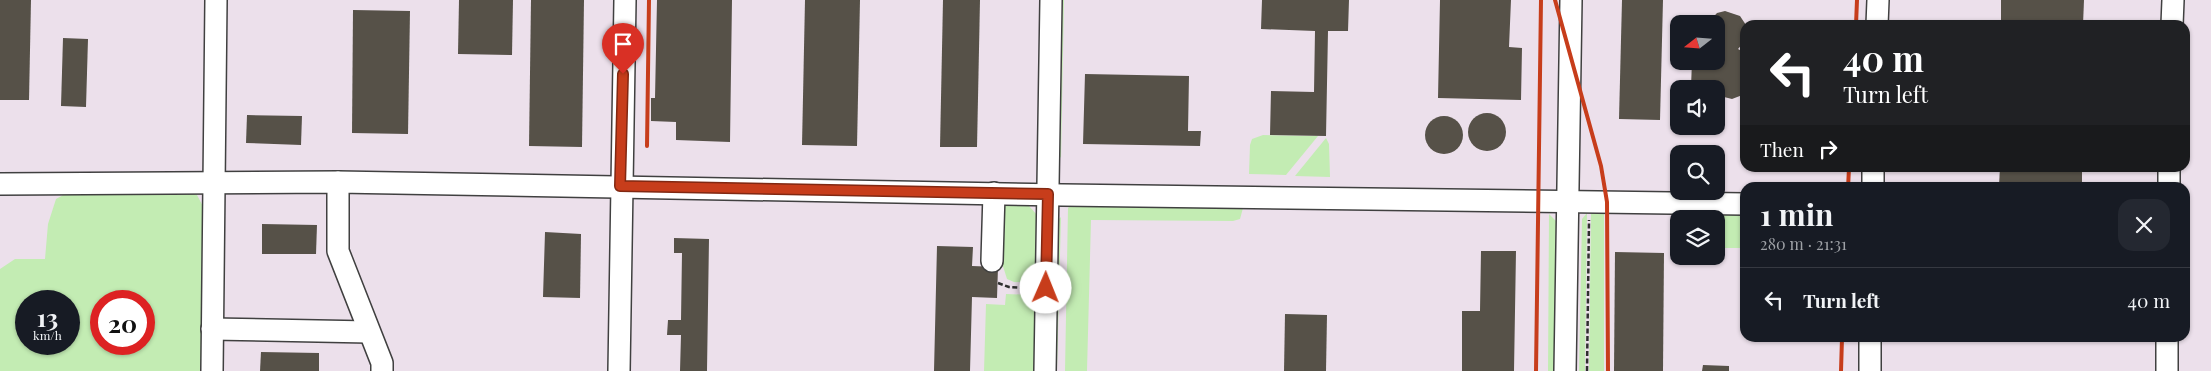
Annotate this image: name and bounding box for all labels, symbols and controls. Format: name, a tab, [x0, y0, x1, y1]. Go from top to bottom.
north arrow	[1670, 15, 1725, 70]
map controls	[1670, 15, 1725, 265]
pin	[602, 23, 644, 74]
icon: arrive	[609, 30, 637, 58]
text: 40 m	[1843, 34, 1924, 81]
icon: left	[1760, 40, 1825, 105]
text: Turn left	[1843, 79, 1928, 109]
button: sound	[1670, 80, 1725, 135]
icon: right	[1814, 135, 1842, 163]
text: Then	[1760, 136, 1804, 162]
button: search	[1670, 145, 1725, 200]
text: 1 min	[1760, 194, 1834, 234]
button: close	[2118, 199, 2170, 251]
button: layers	[1670, 210, 1725, 265]
text: 280 m · 21:31	[1760, 233, 1847, 254]
position arrow	[1019, 261, 1071, 313]
icon: left	[1760, 286, 1788, 314]
text: Turn left	[1803, 287, 1880, 313]
text: 40 m	[2128, 287, 2170, 313]
speed limit sign: 20	[90, 290, 155, 355]
text: 13	[37, 300, 58, 333]
text: km/h	[33, 327, 62, 343]

